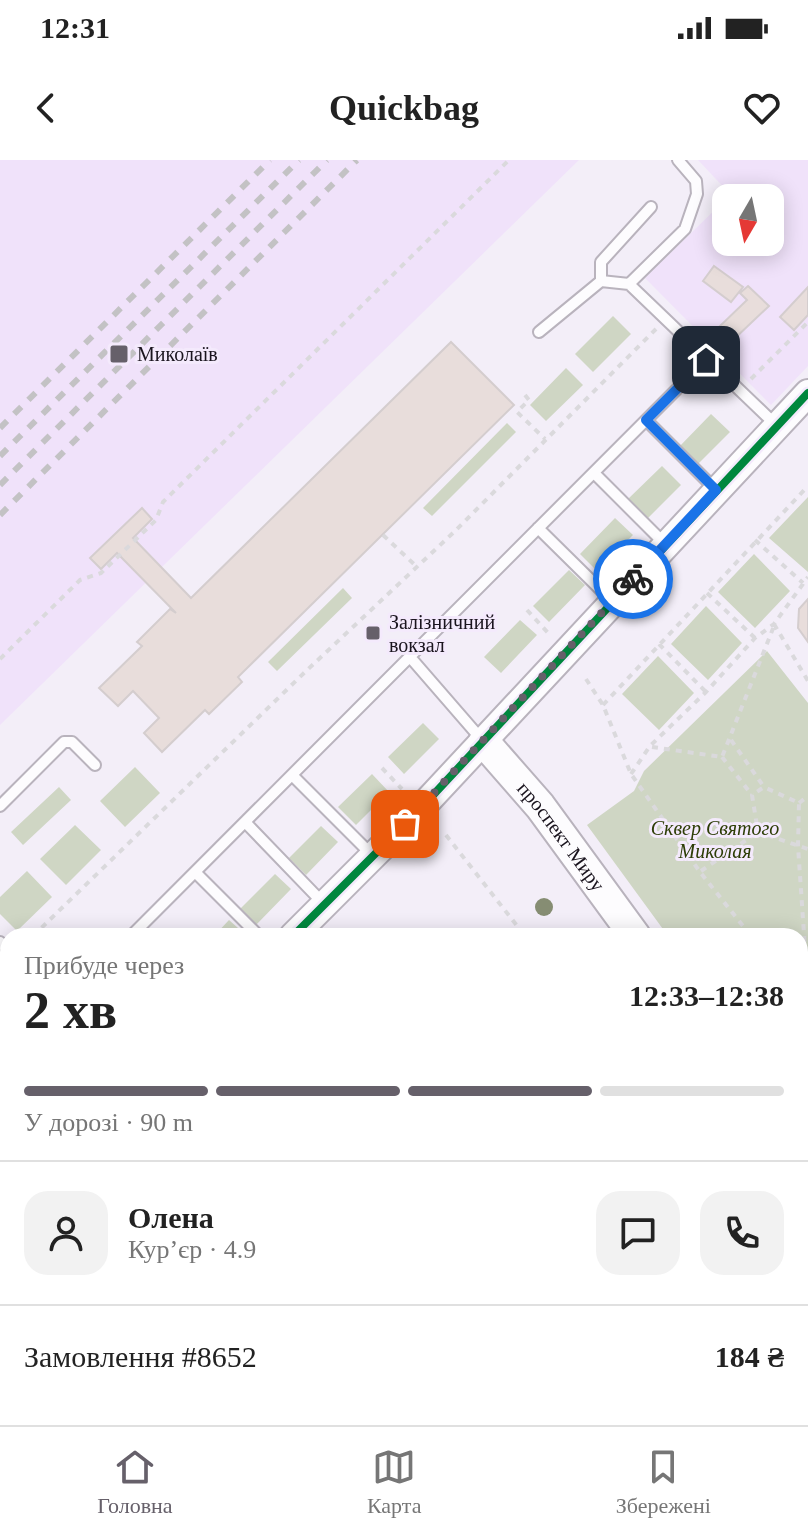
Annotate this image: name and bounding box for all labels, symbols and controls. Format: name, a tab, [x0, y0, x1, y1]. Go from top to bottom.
text: 12:31	[40, 11, 110, 44]
icon: back	[24, 86, 68, 130]
icon: heart	[740, 86, 784, 130]
text: Quickbag	[329, 88, 479, 128]
north arrow	[712, 184, 784, 256]
map controls	[712, 184, 784, 256]
pin	[672, 326, 740, 394]
icon: home	[684, 338, 728, 382]
marker: Миколаїв	[108, 343, 130, 365]
place label: Миколаїв	[137, 343, 218, 365]
courier	[593, 539, 673, 619]
icon: bike	[611, 557, 655, 601]
place label: Залізничний вокзал	[389, 611, 495, 656]
marker: Залізничний вокзал	[364, 624, 382, 642]
street label: проспект Миру	[513, 777, 609, 896]
pin	[371, 790, 439, 858]
icon: bag	[383, 802, 427, 846]
park label: Сквер Святого Миколая	[651, 817, 779, 862]
text: Прибуде через	[24, 951, 184, 980]
text: 12:33–12:38	[629, 979, 784, 1012]
text: 2 хв	[24, 982, 117, 1039]
text: У дорозі · 90 m	[24, 1108, 193, 1137]
button: person	[24, 1191, 108, 1275]
button: chat	[596, 1191, 680, 1275]
button: phone	[700, 1191, 784, 1275]
text: Олена	[128, 1201, 214, 1234]
text: Кур’єр · 4.9	[128, 1235, 256, 1264]
text: Замовлення #8652	[24, 1340, 257, 1373]
text: 184 ₴	[715, 1340, 784, 1373]
tab: Головна	[97, 1445, 173, 1519]
tab: Карта	[367, 1445, 421, 1519]
tab: Збережені	[616, 1445, 711, 1519]

